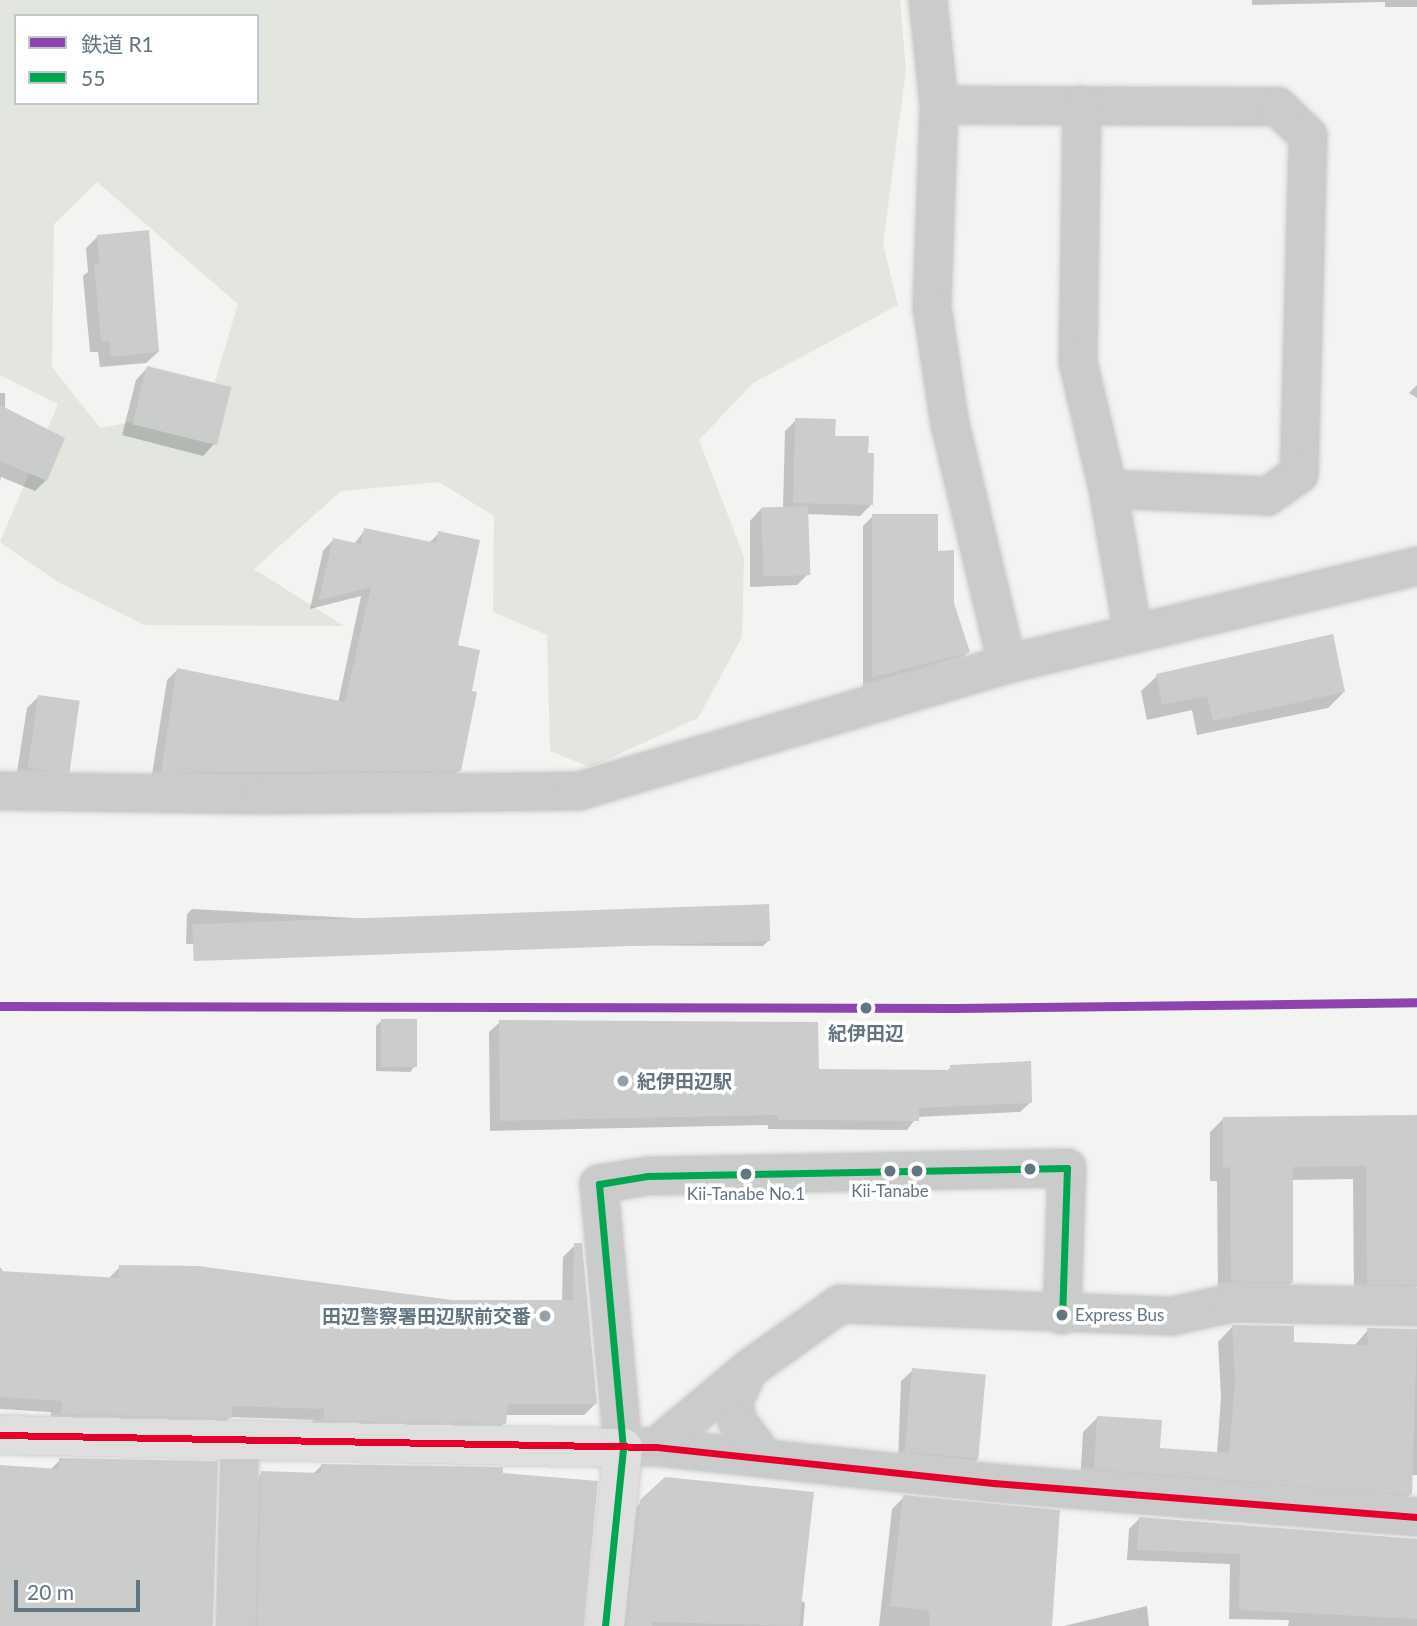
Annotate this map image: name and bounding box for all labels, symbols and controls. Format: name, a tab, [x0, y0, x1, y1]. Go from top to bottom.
legend	[14, 14, 259, 105]
text: 鉄道 R1	[81, 31, 154, 56]
text: 55	[81, 65, 105, 90]
marker: 紀伊田辺	[855, 997, 877, 1019]
place label: 紀伊田辺	[828, 1022, 904, 1044]
place label: 紀伊田辺駅	[637, 1070, 732, 1092]
marker: 紀伊田辺駅	[615, 1073, 631, 1089]
unlabelled marker	[1023, 1162, 1037, 1176]
marker: Kii-Tanabe	[883, 1164, 897, 1178]
unlabelled marker	[910, 1164, 924, 1178]
marker: Kii-Tanabe No.1	[739, 1167, 753, 1181]
place label: Kii-Tanabe	[851, 1181, 929, 1201]
place label: Kii-Tanabe No.1	[687, 1184, 805, 1204]
place label: 田辺警察署田辺駅前交番	[322, 1305, 531, 1327]
place label: Express Bus	[1075, 1305, 1164, 1325]
marker: 田辺警察署田辺駅前交番	[537, 1308, 553, 1324]
marker: Express Bus	[1055, 1308, 1069, 1322]
scale bar	[18, 1566, 144, 1610]
text: 20 m	[27, 1579, 74, 1604]

